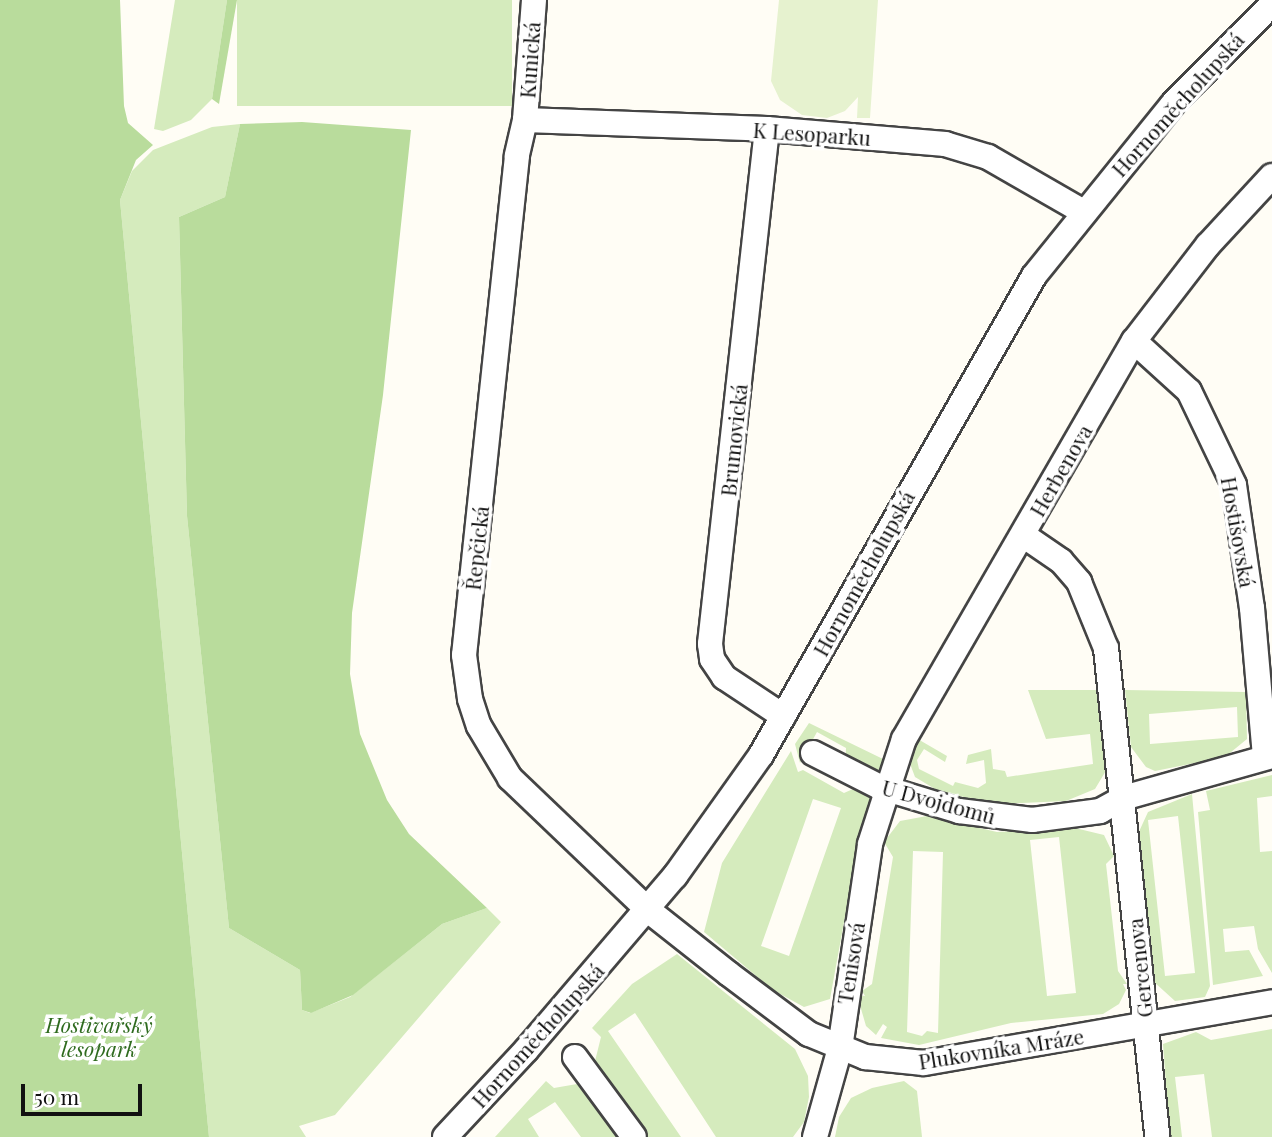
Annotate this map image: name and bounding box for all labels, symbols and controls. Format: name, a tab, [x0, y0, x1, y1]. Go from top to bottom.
street label: Kunická	[514, 21, 544, 99]
street label: Hornoměcholupská	[1106, 27, 1248, 181]
street label: K Lesoparku	[752, 116, 872, 150]
street label: Brumovická	[715, 383, 751, 497]
street label: Herbenova	[1024, 420, 1096, 520]
street label: Hostišovská	[1217, 475, 1261, 589]
street label: Hornoměcholupská	[807, 486, 919, 660]
street label: Řepčická	[459, 505, 493, 591]
street label: U Dvojdomů	[879, 774, 999, 828]
street label: Gercenova	[1121, 917, 1157, 1019]
street label: Tenisová	[831, 920, 869, 1006]
street label: Hornoměcholupská	[466, 958, 608, 1112]
park label: Hostivařský lesopark	[46, 1011, 152, 1061]
street label: Plukovníka Mráze	[916, 1022, 1086, 1074]
scale bar	[24, 1070, 145, 1114]
text: 50 m	[34, 1082, 79, 1110]

